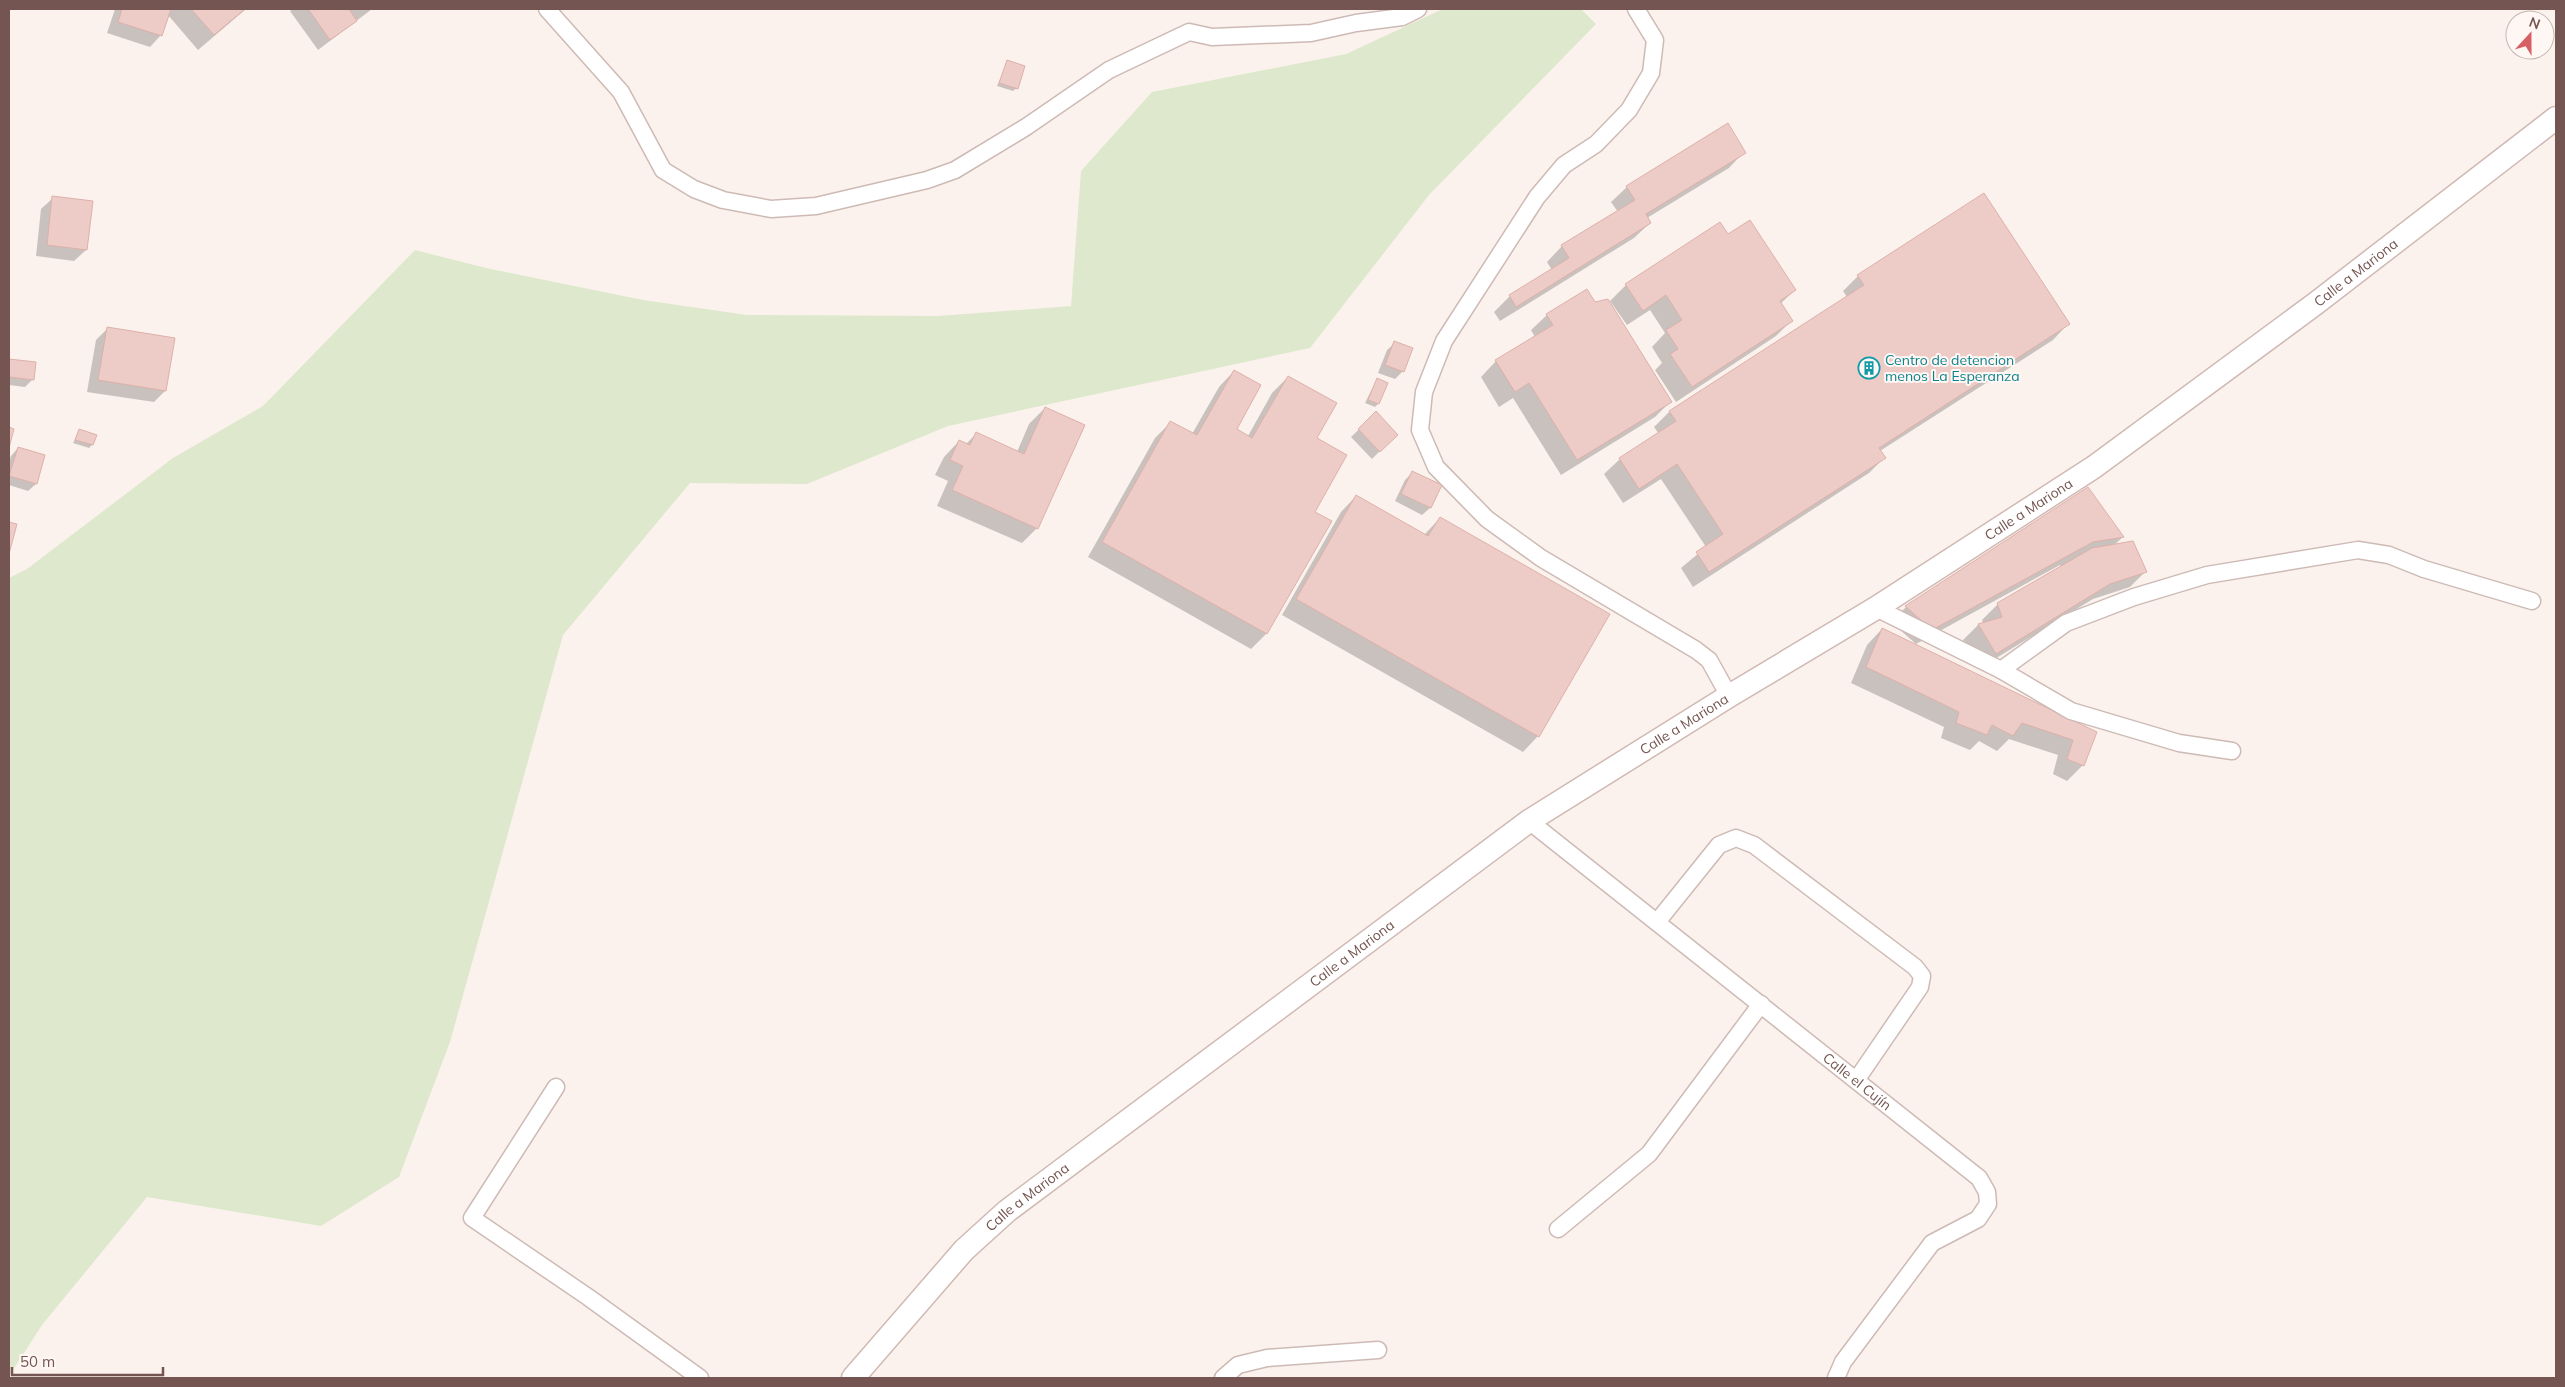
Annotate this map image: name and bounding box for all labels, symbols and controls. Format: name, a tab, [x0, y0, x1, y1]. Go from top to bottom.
north arrow	[2505, 10, 2555, 60]
text: N	[2526, 13, 2543, 33]
street label: Calle a Mariona	[2310, 234, 2401, 311]
place label: Centro de detencion menos La Esperanza	[1885, 351, 2020, 385]
building icon: Centro de detencion menos La Esperanza	[1857, 356, 1881, 380]
street label: Calle a Mariona	[1981, 474, 2076, 544]
street label: Calle a Mariona	[1636, 690, 1732, 759]
street label: Calle a Mariona	[1306, 916, 1398, 991]
street label: Calle el Cujín	[1819, 1049, 1895, 1114]
street label: Calle a Mariona	[982, 1159, 1073, 1235]
scale bar	[12, 1344, 164, 1376]
text: 50 m	[20, 1352, 55, 1371]

